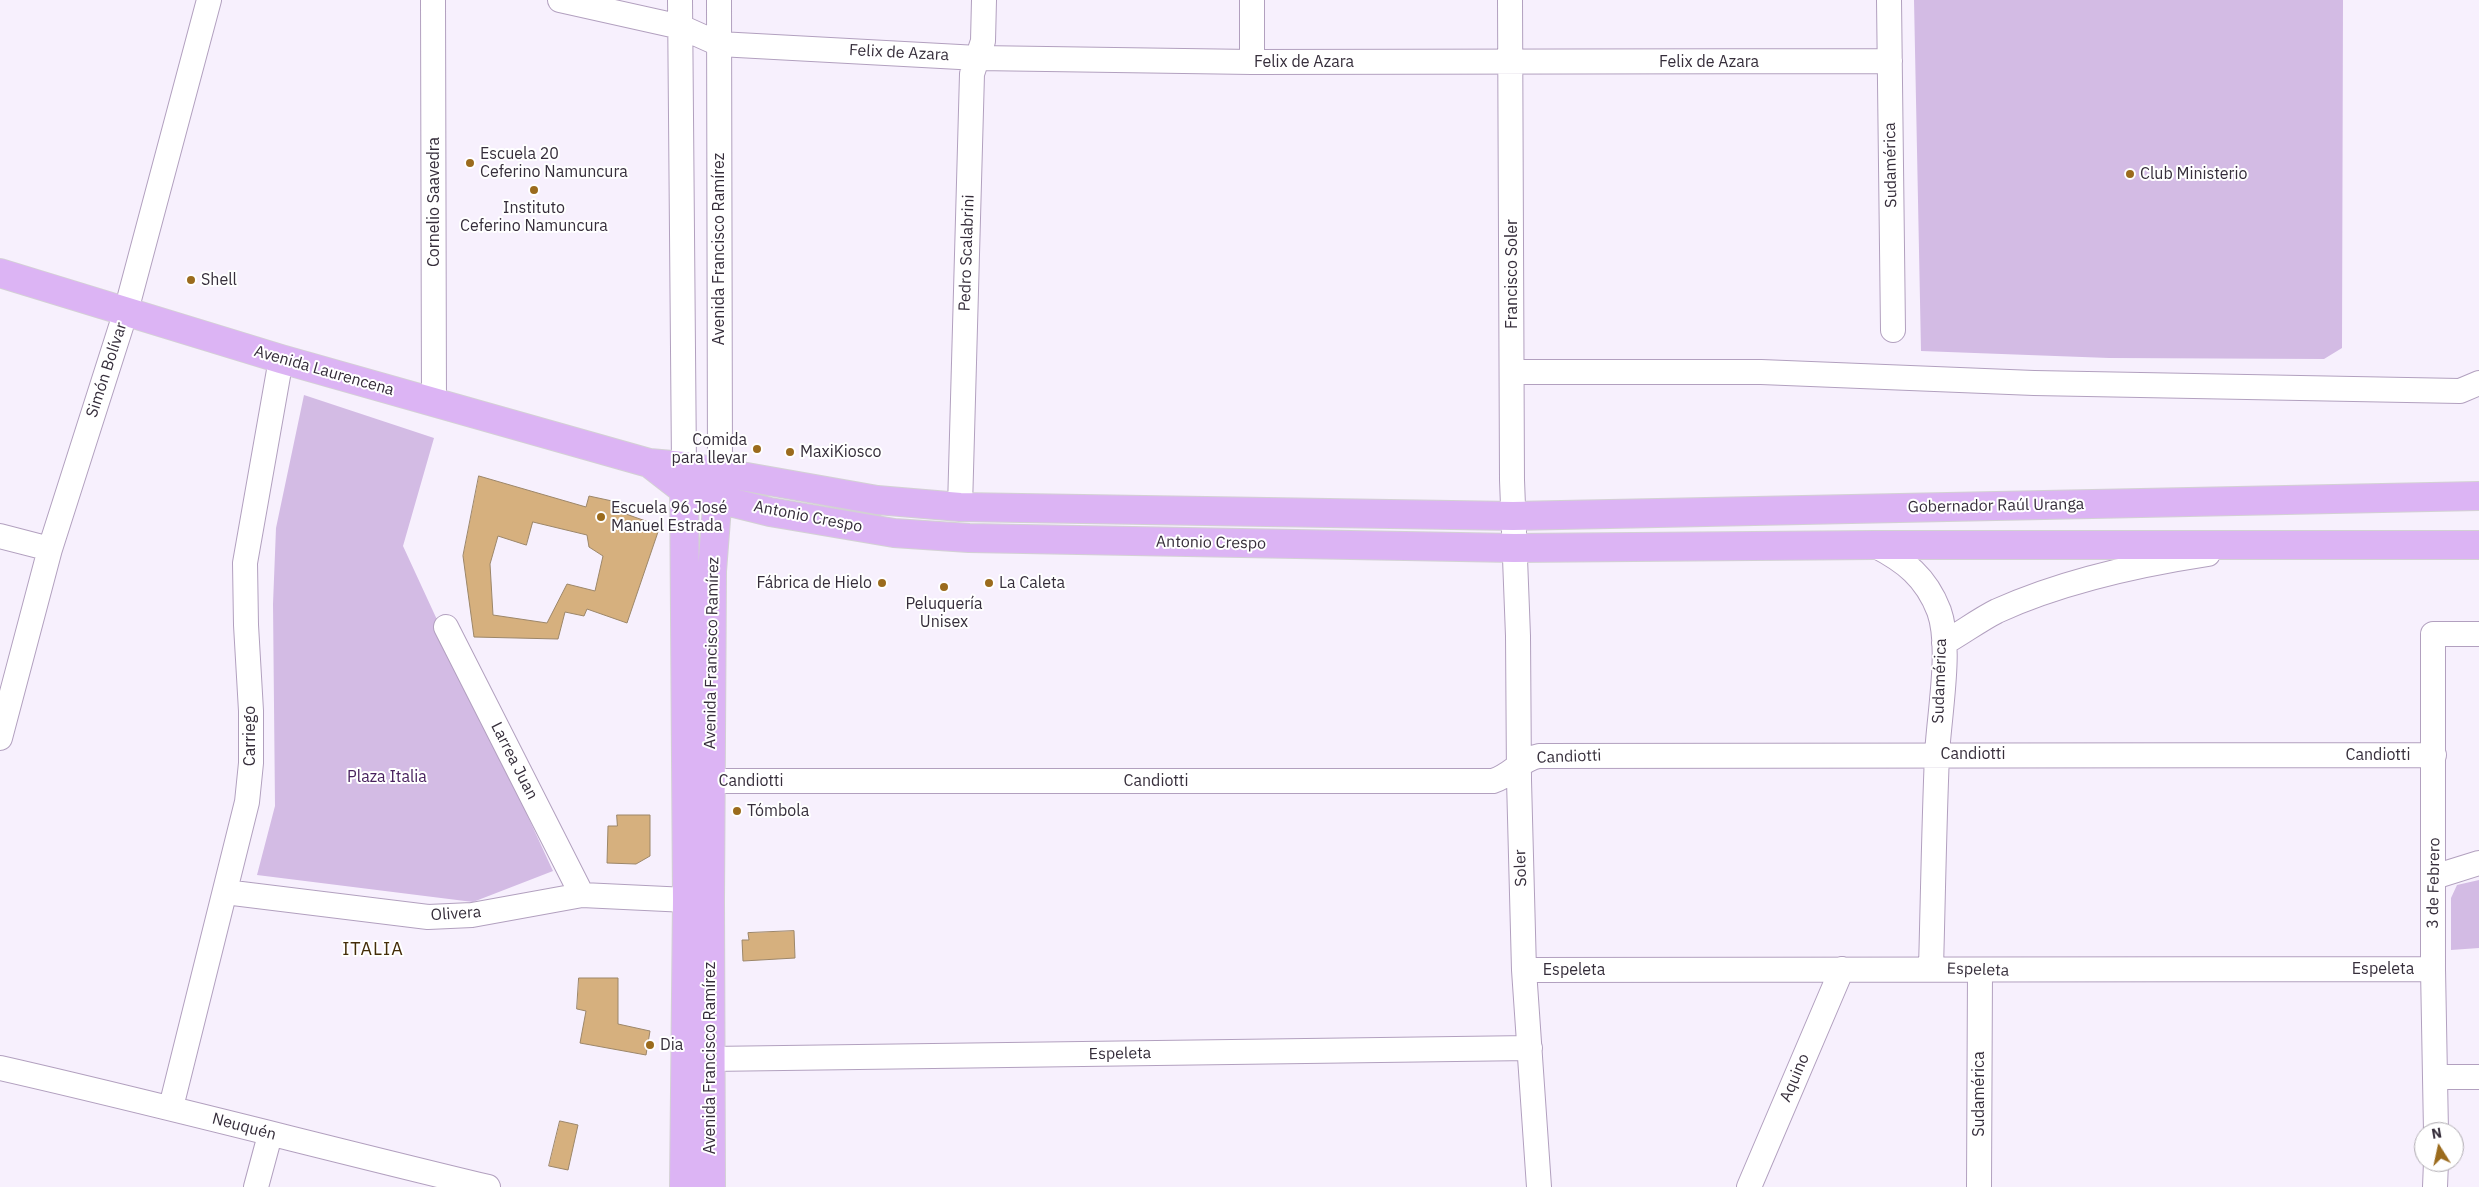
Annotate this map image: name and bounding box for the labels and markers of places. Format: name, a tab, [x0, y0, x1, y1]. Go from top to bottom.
place label: Escuela 20 Ceferino Namuncura	[480, 144, 628, 182]
marker: Escuela 20 Ceferino Namuncura	[464, 157, 476, 169]
place label: Club Ministerio	[2140, 164, 2247, 184]
marker: Club Ministerio	[2124, 168, 2136, 180]
marker: Instituto Ceferino Namuncura	[528, 184, 540, 196]
place label: Instituto Ceferino Namuncura	[460, 198, 608, 236]
place label: Shell	[201, 270, 237, 290]
marker: Shell	[185, 274, 197, 286]
place label: Comida para llevar	[672, 430, 747, 468]
place label: MaxiKiosco	[800, 442, 881, 462]
marker: Comida para llevar	[751, 443, 763, 455]
marker: MaxiKiosco	[784, 446, 796, 458]
place label: Escuela 96 José Manuel Estrada	[611, 498, 727, 536]
marker: Escuela 96 José Manuel Estrada	[595, 511, 607, 523]
place label: Fábrica de Hielo	[756, 573, 872, 593]
place label: La Caleta	[999, 573, 1065, 593]
marker: Fábrica de Hielo	[876, 577, 888, 589]
marker: La Caleta	[983, 577, 995, 589]
marker: Peluquería Unisex	[938, 581, 950, 593]
place label: Peluquería Unisex	[905, 594, 983, 632]
place label: Tómbola	[747, 801, 809, 821]
marker: Tómbola	[731, 805, 743, 817]
place label: Dia	[660, 1035, 683, 1055]
marker: Dia	[644, 1039, 656, 1051]

